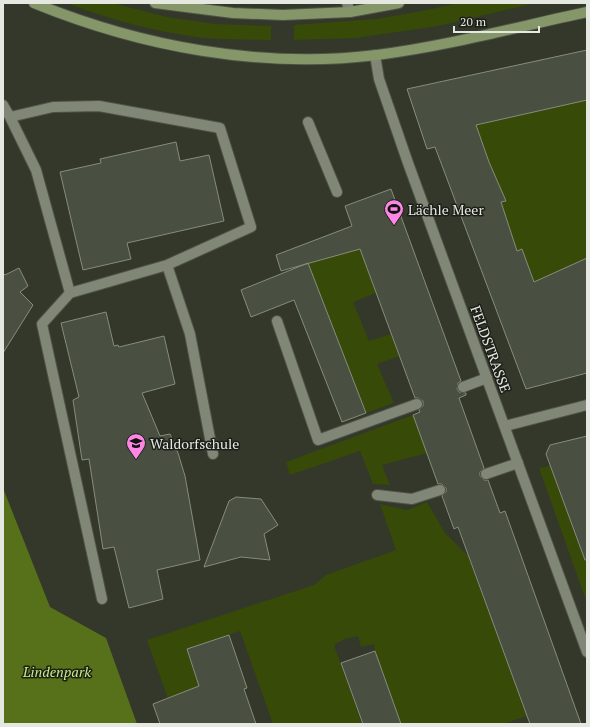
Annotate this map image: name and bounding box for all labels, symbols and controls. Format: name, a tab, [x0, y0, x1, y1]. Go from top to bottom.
scale bar	[454, 8, 539, 34]
text: 20 m	[460, 14, 487, 29]
sports icon: Lächle Meer	[383, 198, 405, 226]
place label: Lächle Meer	[408, 200, 484, 219]
street label: FELDSTRASSE	[466, 303, 516, 395]
school or university icon: Waldorfschule	[125, 432, 147, 460]
place label: Waldorfschule	[150, 434, 239, 453]
park label: Lindenpark	[22, 662, 91, 681]

